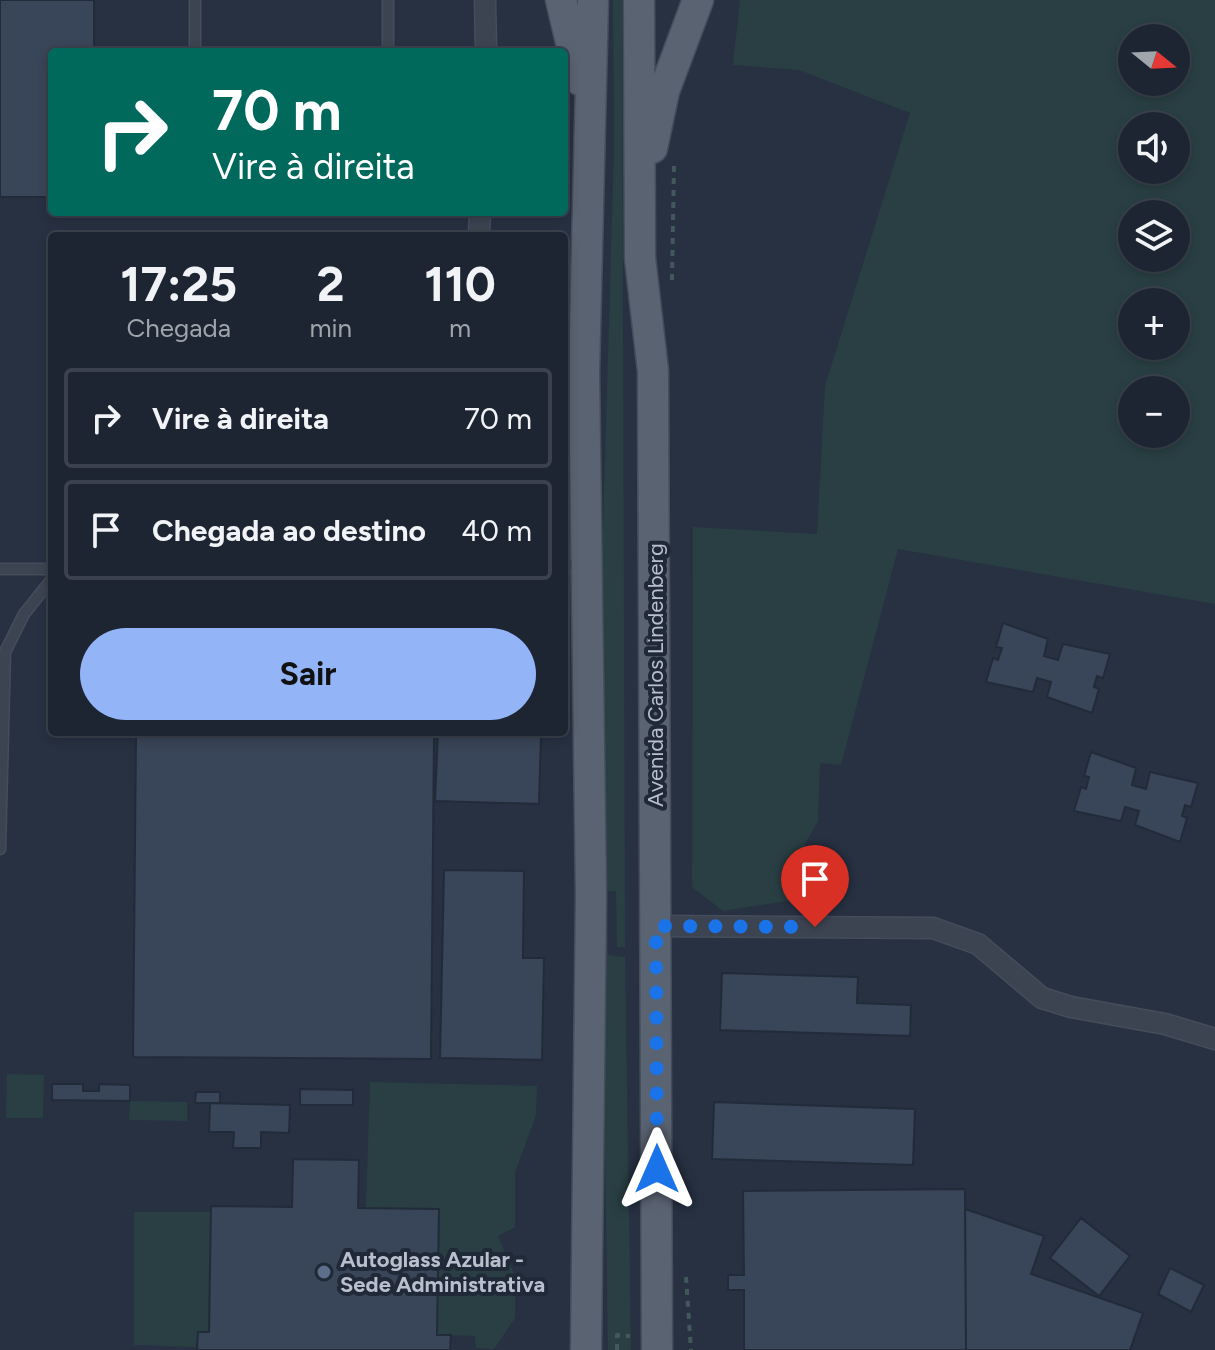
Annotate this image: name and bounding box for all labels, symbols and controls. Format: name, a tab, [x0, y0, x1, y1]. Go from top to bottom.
north arrow	[1118, 24, 1190, 96]
map controls	[1118, 24, 1190, 448]
text: 70 m	[212, 77, 342, 144]
icon: right	[80, 80, 184, 184]
button: sound	[1118, 112, 1190, 184]
text: Vire à direita	[212, 145, 415, 188]
button: layers	[1118, 200, 1190, 272]
text: 17:25	[120, 255, 237, 313]
text: 2	[317, 255, 345, 313]
text: 110	[424, 255, 496, 313]
button: +	[1118, 288, 1190, 360]
text: Chegada	[126, 312, 231, 344]
text: min	[309, 312, 352, 344]
text: m	[449, 312, 471, 344]
button: −	[1118, 376, 1190, 448]
icon: right	[84, 396, 128, 440]
text: Vire à direita	[152, 400, 329, 437]
text: 70 m	[464, 400, 532, 437]
icon: arrive	[84, 508, 128, 552]
text: Chegada ao destino	[152, 512, 426, 549]
text: 40 m	[461, 512, 532, 549]
street label: Avenida Carlos Lindenberg	[642, 543, 669, 807]
button: Sair	[80, 628, 536, 720]
pin	[781, 845, 849, 927]
icon: arrive	[793, 857, 837, 901]
position arrow	[615, 1127, 699, 1211]
place label: Autoglass Azular - Sede Administrativa	[340, 1246, 545, 1298]
marker: Autoglass Azular - Sede Administrativa	[315, 1263, 333, 1281]

